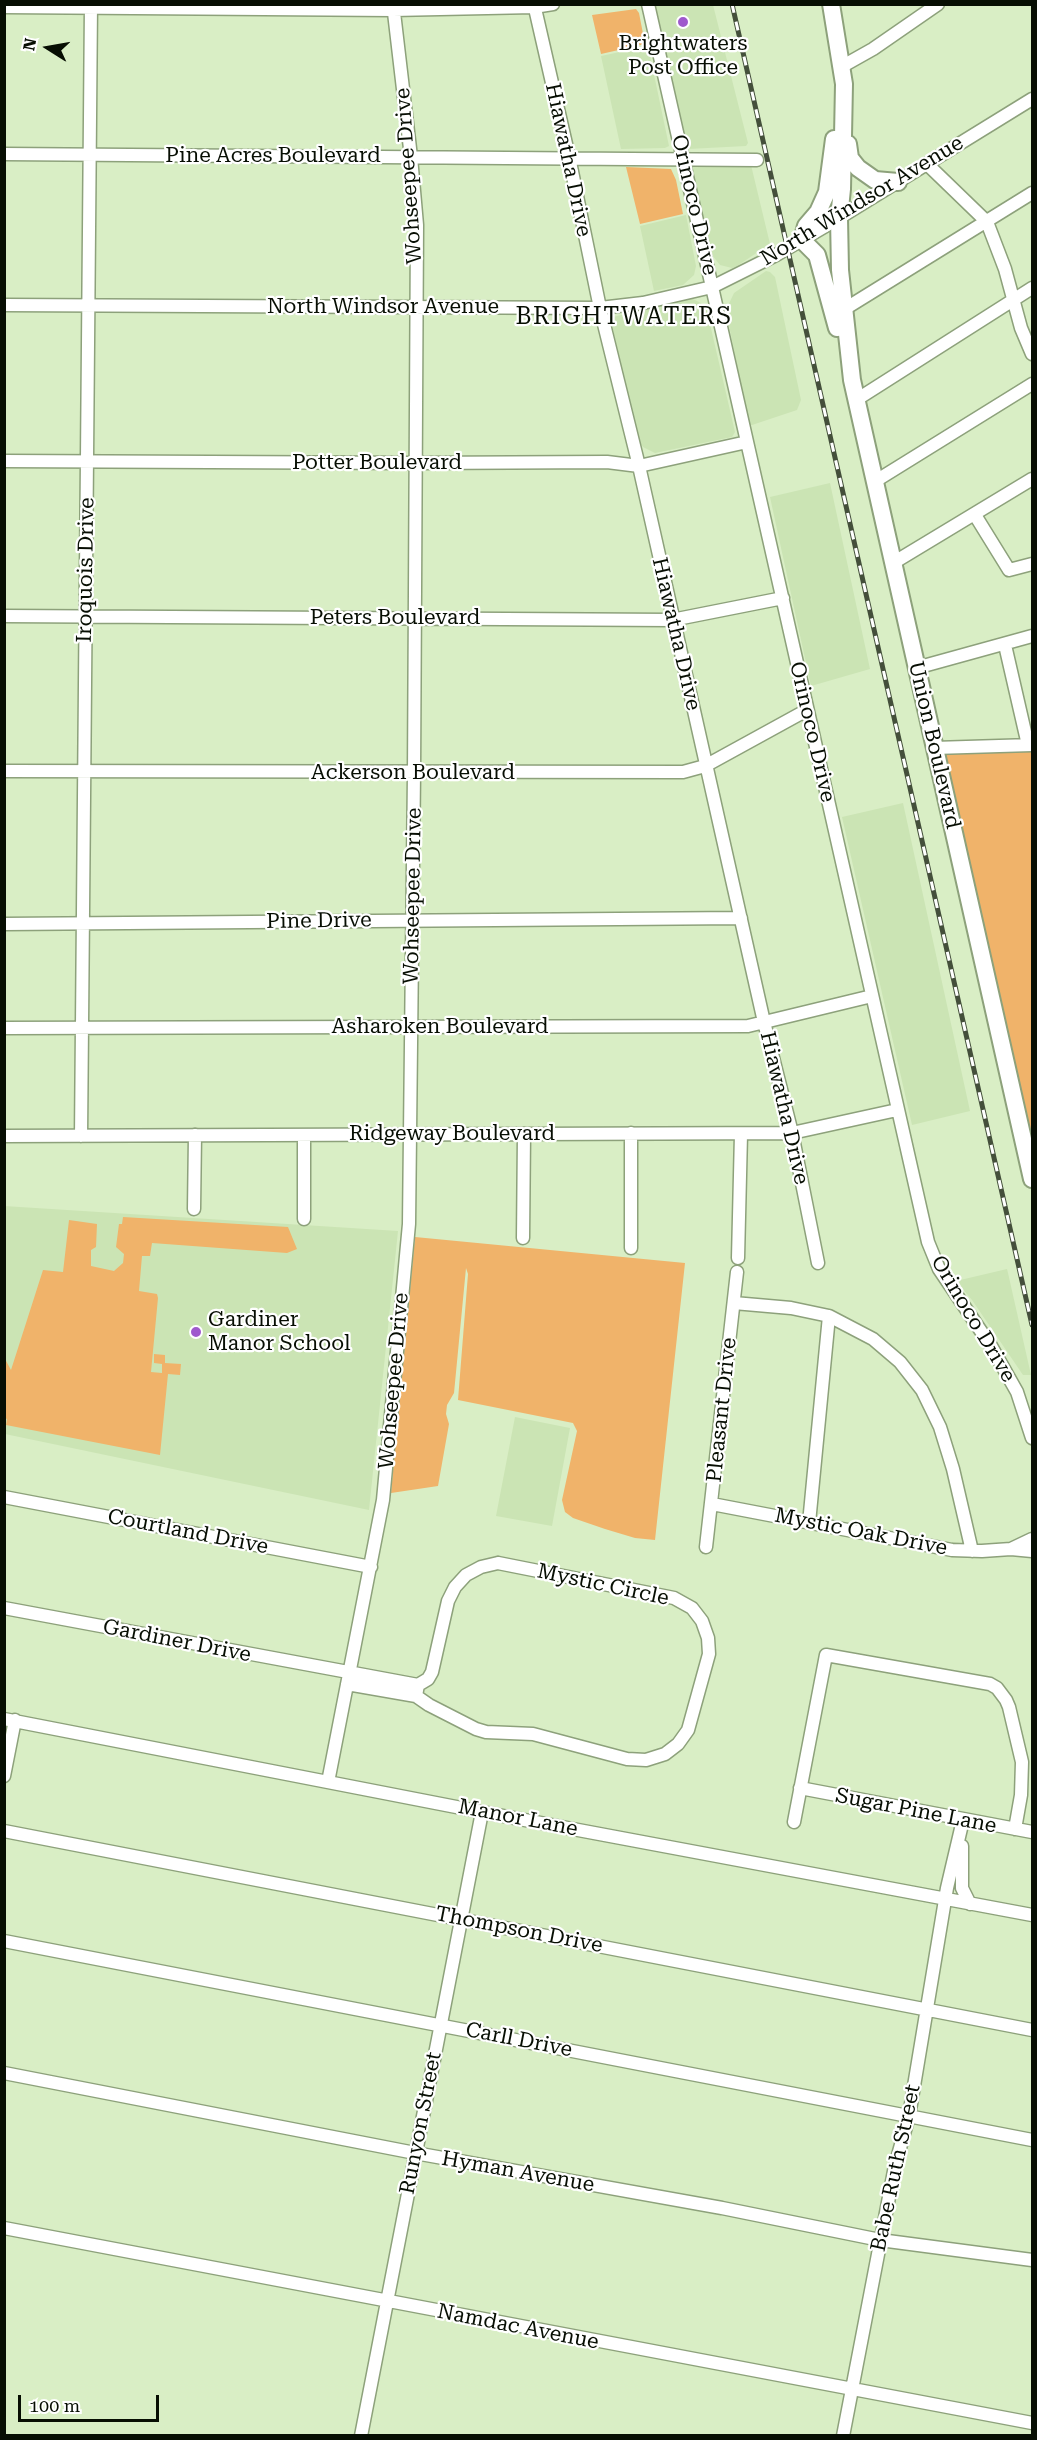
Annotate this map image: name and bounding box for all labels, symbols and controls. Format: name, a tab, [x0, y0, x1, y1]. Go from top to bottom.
marker: Brightwaters Post Office	[676, 15, 690, 29]
north arrow	[18, 18, 78, 78]
place label: Brightwaters Post Office	[619, 31, 747, 81]
text: N	[19, 37, 40, 52]
street label: Hiawatha Drive	[539, 81, 597, 239]
street label: Wohseepee Drive	[390, 87, 428, 265]
street label: North Windsor Avenue	[756, 130, 968, 272]
street label: Orinoco Drive	[666, 132, 722, 278]
street label: Pine Acres Boulevard	[165, 143, 381, 169]
street label: North Windsor Avenue	[267, 294, 499, 320]
district label: BRIGHTWATERS	[515, 303, 733, 331]
street label: Potter Boulevard	[292, 450, 462, 476]
street label: Iroquois Drive	[72, 497, 100, 643]
street label: Hiawatha Drive	[646, 555, 706, 713]
street label: Peters Boulevard	[310, 605, 480, 631]
street label: Orinoco Drive	[784, 659, 840, 805]
street label: Union Boulevard	[902, 659, 966, 831]
street label: Ackerson Boulevard	[311, 760, 515, 786]
street label: Wohseepee Drive	[399, 807, 427, 985]
street label: Pine Drive	[266, 907, 372, 935]
street label: Asharoken Boulevard	[331, 1014, 549, 1040]
street label: Hiawatha Drive	[754, 1029, 814, 1187]
street label: Ridgeway Boulevard	[349, 1121, 555, 1147]
street label: Orinoco Drive	[925, 1251, 1021, 1387]
street label: Wohseepee Drive	[374, 1292, 414, 1470]
place label: Gardiner Manor School	[208, 1307, 351, 1357]
marker: Gardiner Manor School	[189, 1325, 203, 1339]
street label: Pleasant Drive	[702, 1336, 742, 1484]
street label: Mystic Oak Drive	[773, 1503, 949, 1561]
street label: Courtland Drive	[106, 1504, 270, 1560]
street label: Mystic Circle	[535, 1559, 671, 1611]
street label: Gardiner Drive	[101, 1614, 253, 1668]
street label: Sugar Pine Lane	[833, 1783, 999, 1839]
street label: Manor Lane	[456, 1794, 580, 1842]
street label: Thompson Drive	[433, 1901, 605, 1959]
street label: Carll Drive	[463, 2017, 575, 2063]
street label: Runyon Street	[395, 2050, 447, 2196]
street label: Babe Ruth Street	[866, 2082, 926, 2254]
street label: Hyman Avenue	[440, 2146, 596, 2198]
street label: Namdac Avenue	[435, 2299, 601, 2355]
scale bar	[21, 2383, 162, 2421]
text: 100 m	[29, 2395, 80, 2416]

